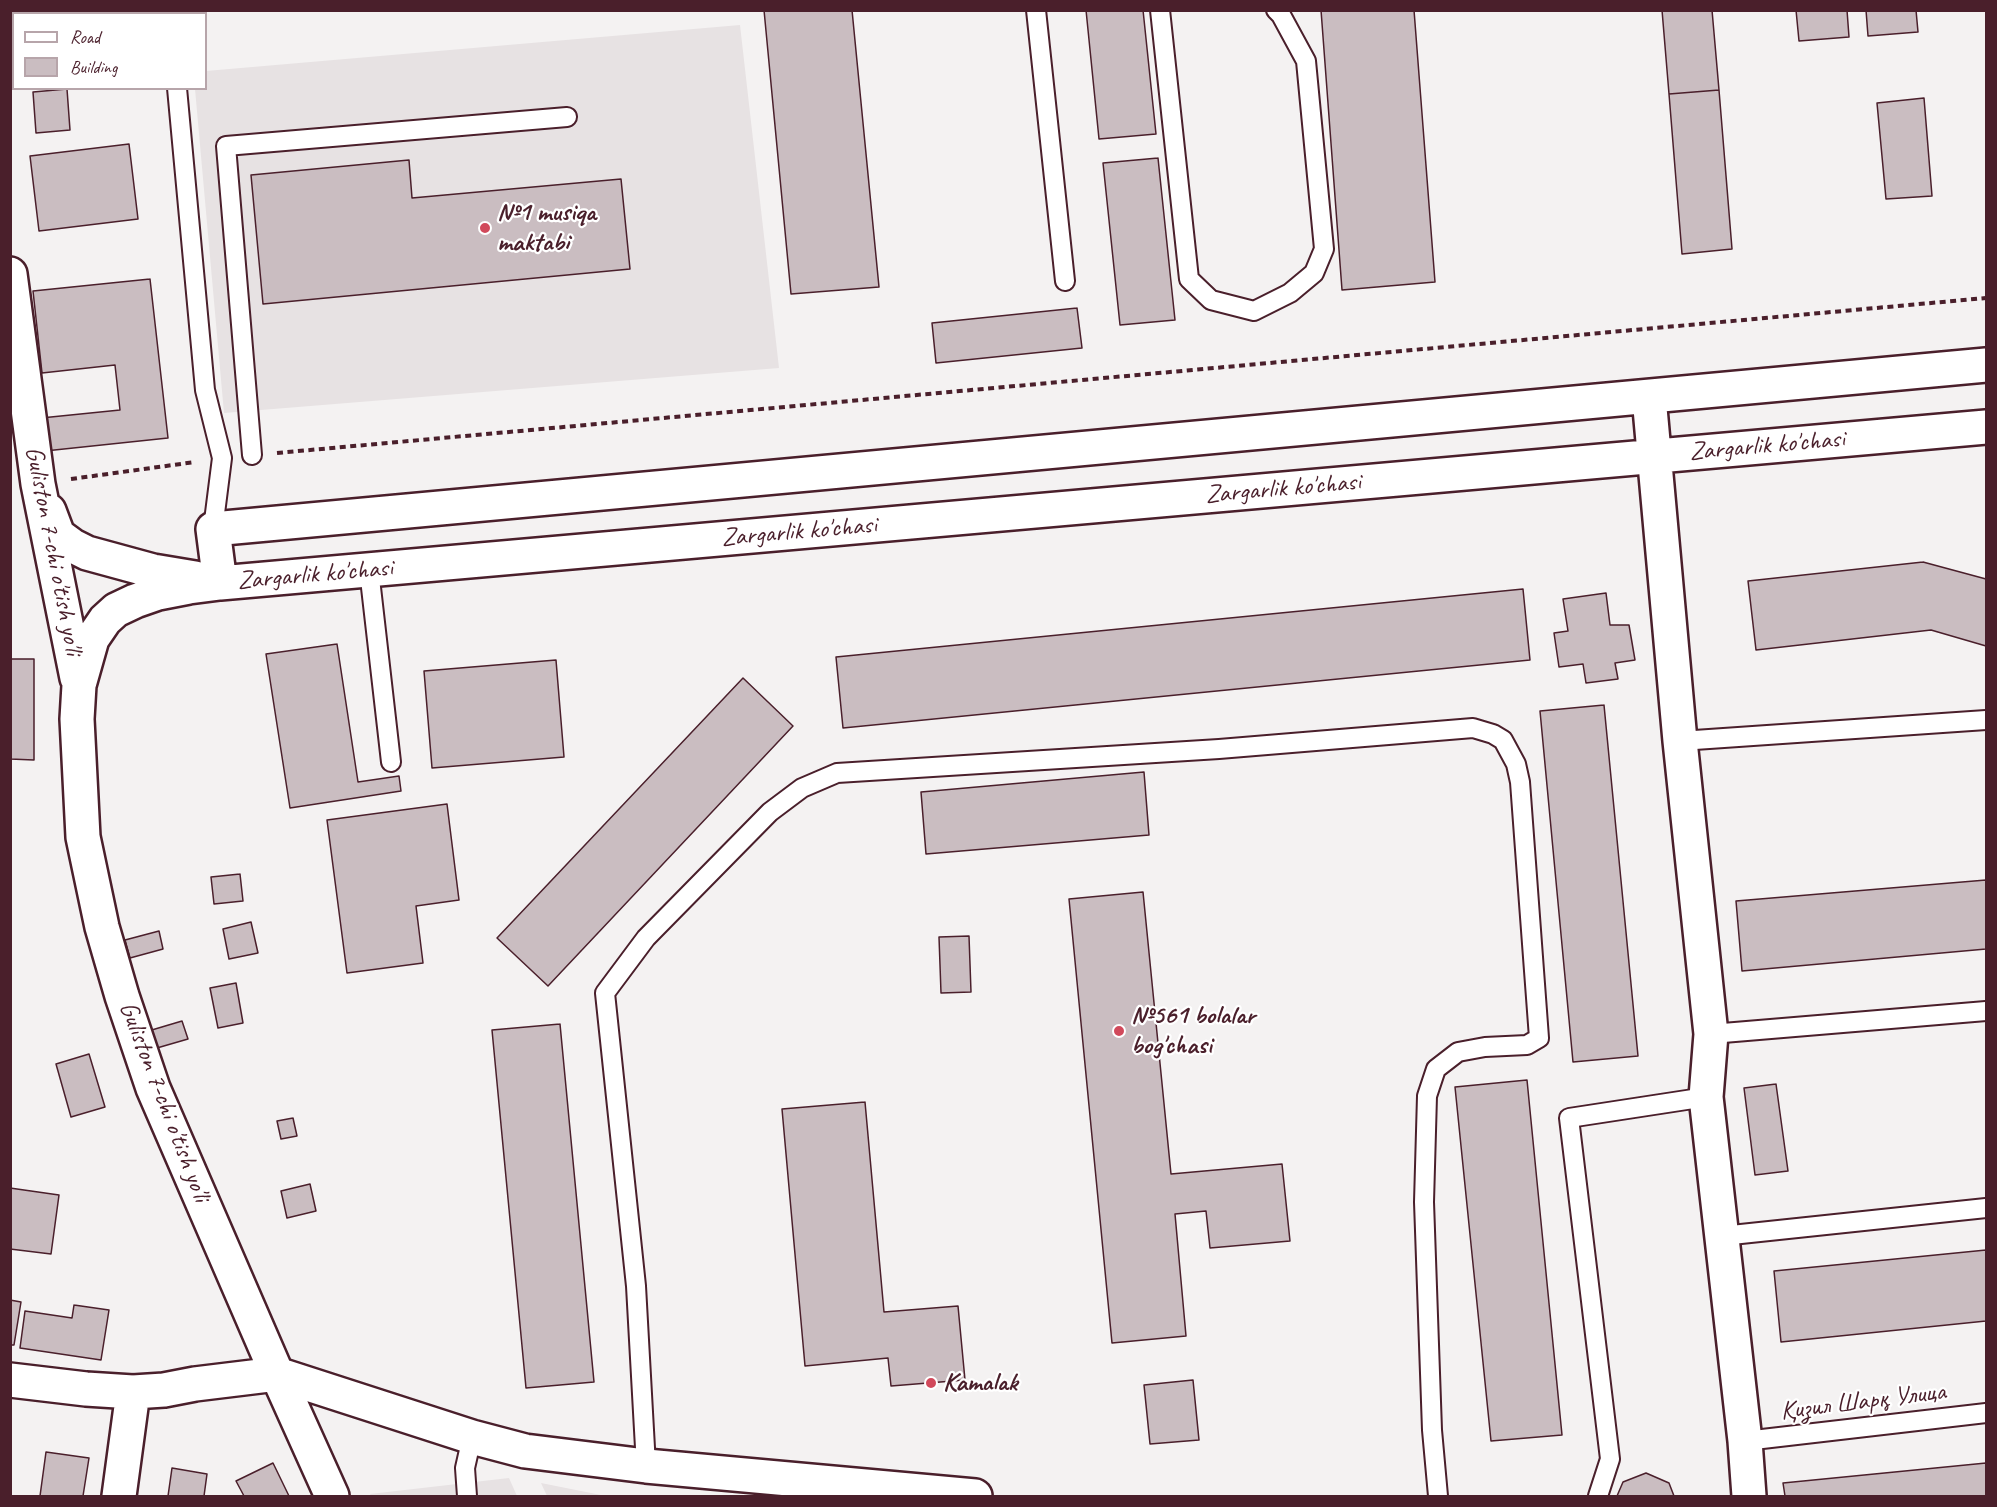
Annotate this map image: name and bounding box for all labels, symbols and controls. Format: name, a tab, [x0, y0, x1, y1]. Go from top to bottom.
legend	[12, 12, 207, 90]
text: Road	[70, 26, 100, 48]
text: Building	[70, 56, 117, 78]
place label: №1 musiqa maktabi	[497, 197, 596, 258]
marker: №1 musiqa maktabi	[478, 221, 492, 235]
street label: Zargarlik ko'chasi	[1688, 424, 1846, 468]
street label: Guliston 7-chi o'tish yo'li	[17, 444, 89, 658]
street label: Zargarlik ko'chasi	[1204, 467, 1362, 511]
street label: Zargarlik ko'chasi	[720, 510, 878, 554]
street label: Zargarlik ko'chasi	[236, 553, 394, 597]
street label: Guliston 7-chi o'tish yo'li	[111, 997, 217, 1207]
place label: №561 bolalar bog'chasi	[1131, 1000, 1255, 1062]
marker: №561 bolalar bog'chasi	[1112, 1024, 1126, 1038]
place label: Kamalak	[943, 1367, 1017, 1399]
marker: Kamalak	[924, 1376, 938, 1390]
street label: Қизил Шарқ Улица	[1779, 1376, 1947, 1428]

